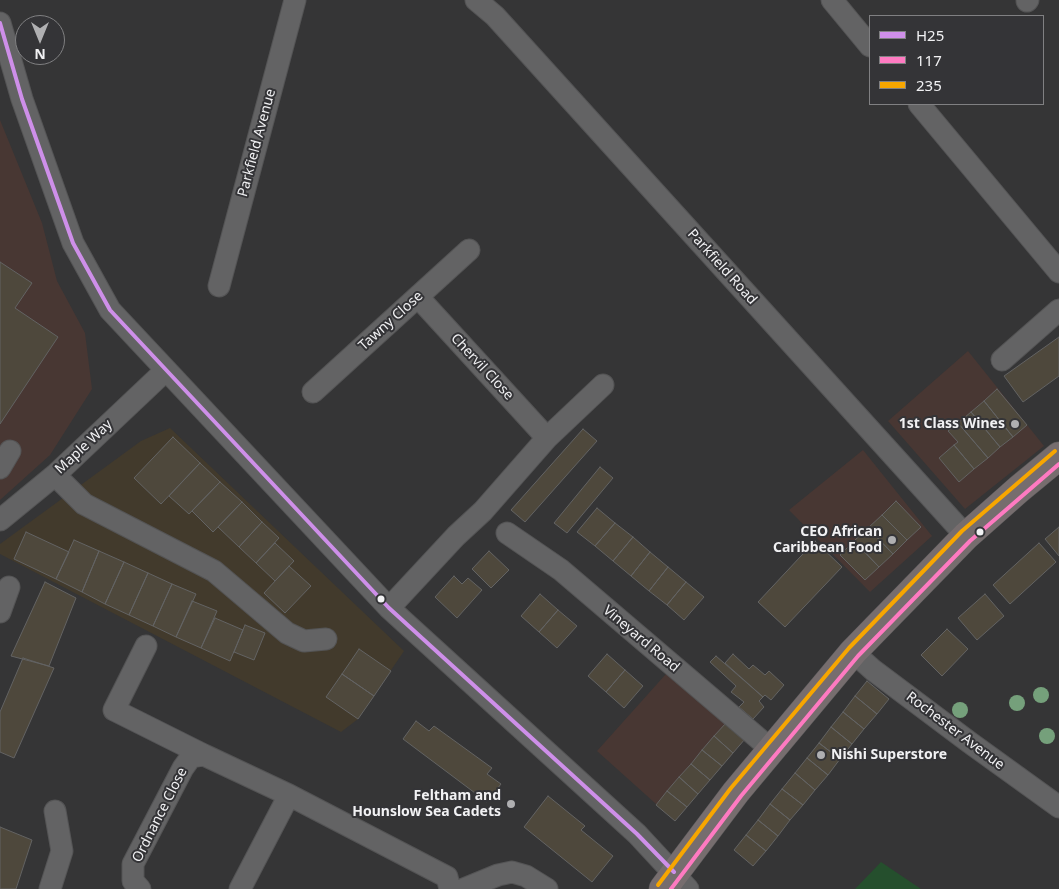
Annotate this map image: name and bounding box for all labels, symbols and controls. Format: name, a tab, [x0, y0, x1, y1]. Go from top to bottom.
north arrow	[15, 15, 65, 65]
legend	[869, 15, 1044, 105]
text: H25	[916, 25, 944, 45]
text: N	[34, 45, 46, 64]
text: 117	[916, 50, 942, 70]
text: 235	[916, 75, 942, 95]
street label: Parkfield Avenue	[235, 87, 279, 199]
street label: Parkfield Road	[684, 226, 760, 308]
street label: Tawny Close	[355, 288, 427, 354]
street label: Chervil Close	[447, 330, 517, 404]
street label: Maple Way	[52, 416, 116, 478]
place label: 1st Class Wines	[899, 416, 1005, 432]
marker: 1st Class Wines	[1009, 418, 1021, 430]
place label: CEO African Caribbean Food	[773, 524, 882, 556]
unlabelled marker	[975, 527, 985, 537]
marker: CEO African Caribbean Food	[886, 534, 898, 546]
unlabelled marker	[376, 594, 386, 604]
street label: Vineyard Road	[599, 602, 683, 676]
street label: Rochester Avenue	[903, 689, 1007, 773]
place label: Nishi Superstore	[831, 747, 947, 763]
marker: Nishi Superstore	[815, 749, 827, 761]
street label: Ordnance Close	[129, 765, 191, 865]
place label: Feltham and Hounslow Sea Cadets	[352, 788, 501, 820]
marker: Feltham and Hounslow Sea Cadets	[505, 798, 517, 810]

